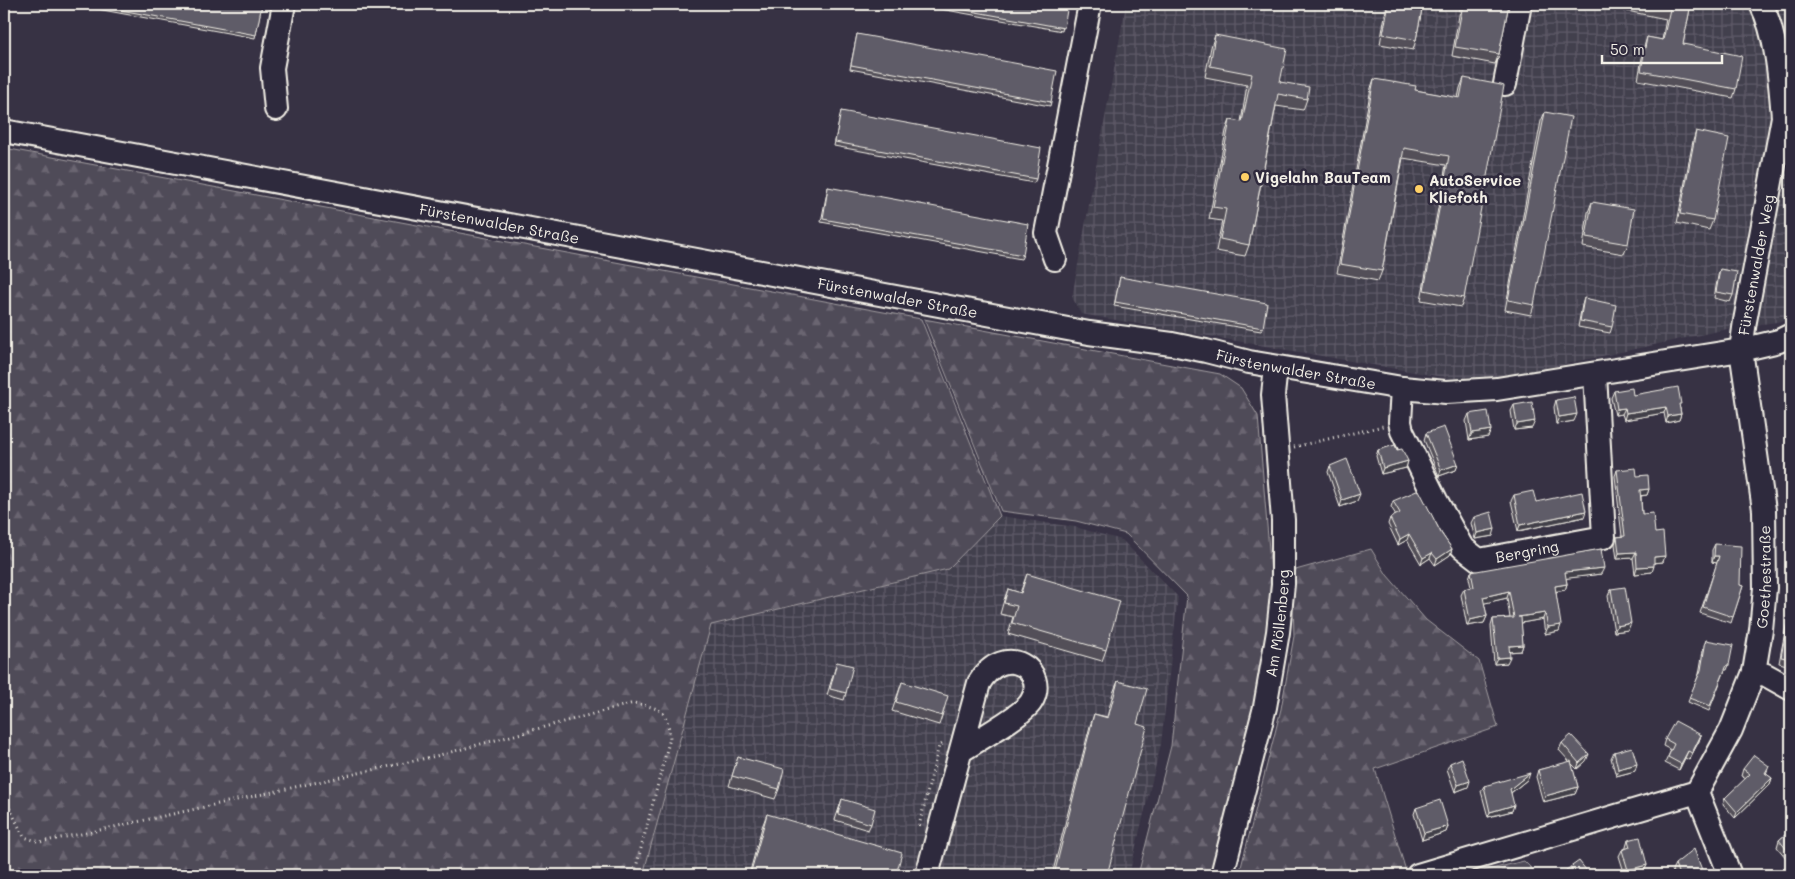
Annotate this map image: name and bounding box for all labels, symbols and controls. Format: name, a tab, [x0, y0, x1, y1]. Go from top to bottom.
scale bar	[1602, 32, 1722, 64]
text: 50 m	[1610, 39, 1645, 59]
place label: Vigelahn BauTeam	[1255, 167, 1391, 187]
place label: AutoService Kliefoth	[1429, 170, 1521, 207]
marker: Vigelahn BauTeam	[1239, 171, 1251, 183]
marker: AutoService Kliefoth	[1413, 183, 1425, 195]
street label: Fürstenwalder Weg	[1733, 193, 1778, 336]
street label: Fürstenwalder Straße	[418, 199, 581, 248]
street label: Fürstenwalder Straße	[816, 273, 979, 322]
street label: Fürstenwalder Straße	[1214, 344, 1378, 393]
street label: Goethestraße	[1751, 525, 1775, 629]
street label: Bergring	[1494, 536, 1560, 567]
street label: Am Möllenberg	[1260, 569, 1293, 679]

